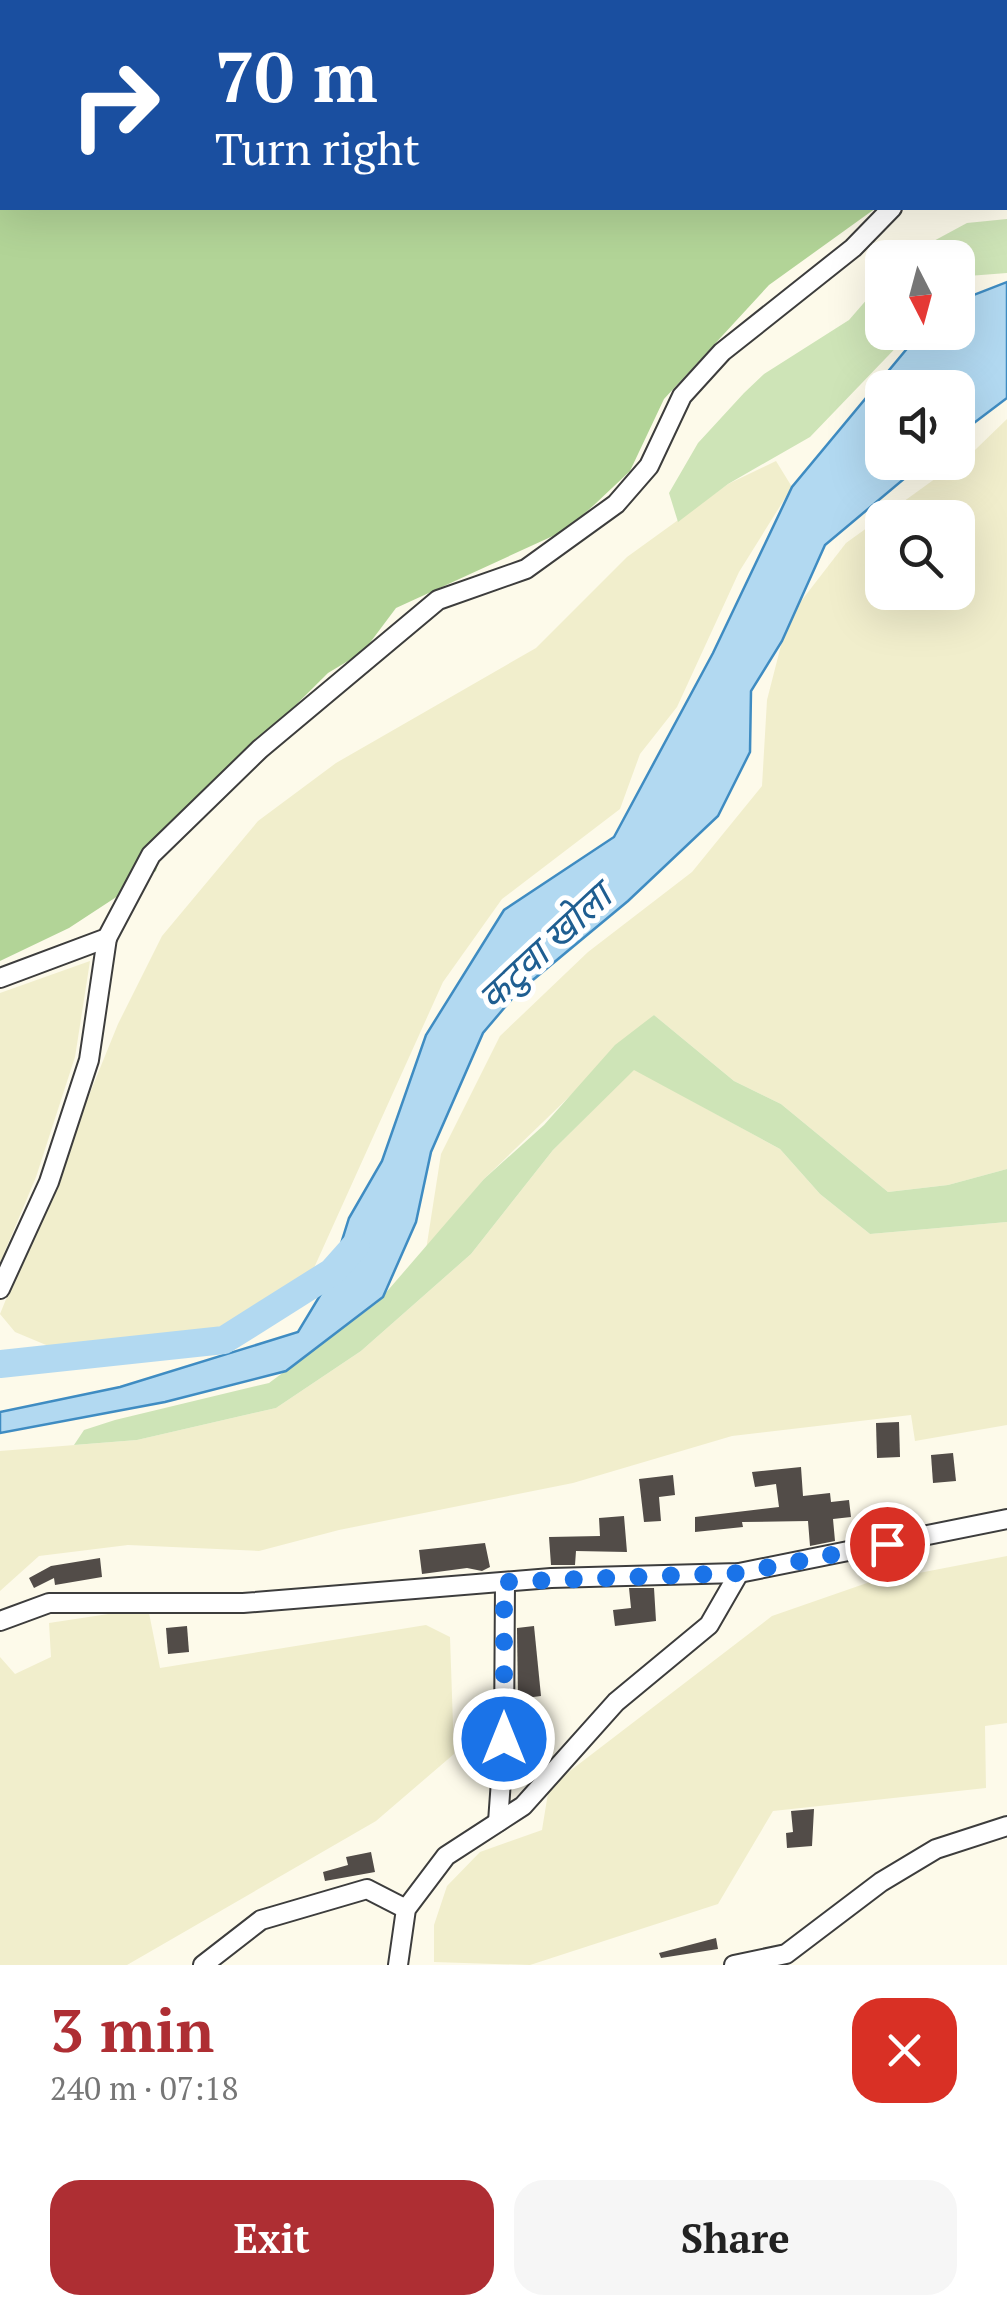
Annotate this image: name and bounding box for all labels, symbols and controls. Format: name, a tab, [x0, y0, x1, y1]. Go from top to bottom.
text: 70 m	[215, 29, 378, 122]
icon: right	[50, 40, 180, 170]
text: Turn right	[215, 118, 420, 178]
north arrow	[865, 240, 975, 350]
map controls	[865, 240, 975, 610]
button: sound	[865, 370, 975, 480]
button: search	[865, 500, 975, 610]
water label: कटुवा खोला	[467, 867, 627, 1021]
pin	[845, 1502, 930, 1587]
icon: arrive	[860, 1517, 915, 1572]
position arrow	[452, 1687, 556, 1791]
text: 3 min	[50, 1990, 214, 2069]
button: close	[852, 1998, 957, 2103]
text: 240 m · 07:18	[50, 2067, 238, 2109]
button: Exit	[50, 2180, 494, 2295]
button: Share	[514, 2180, 957, 2295]

